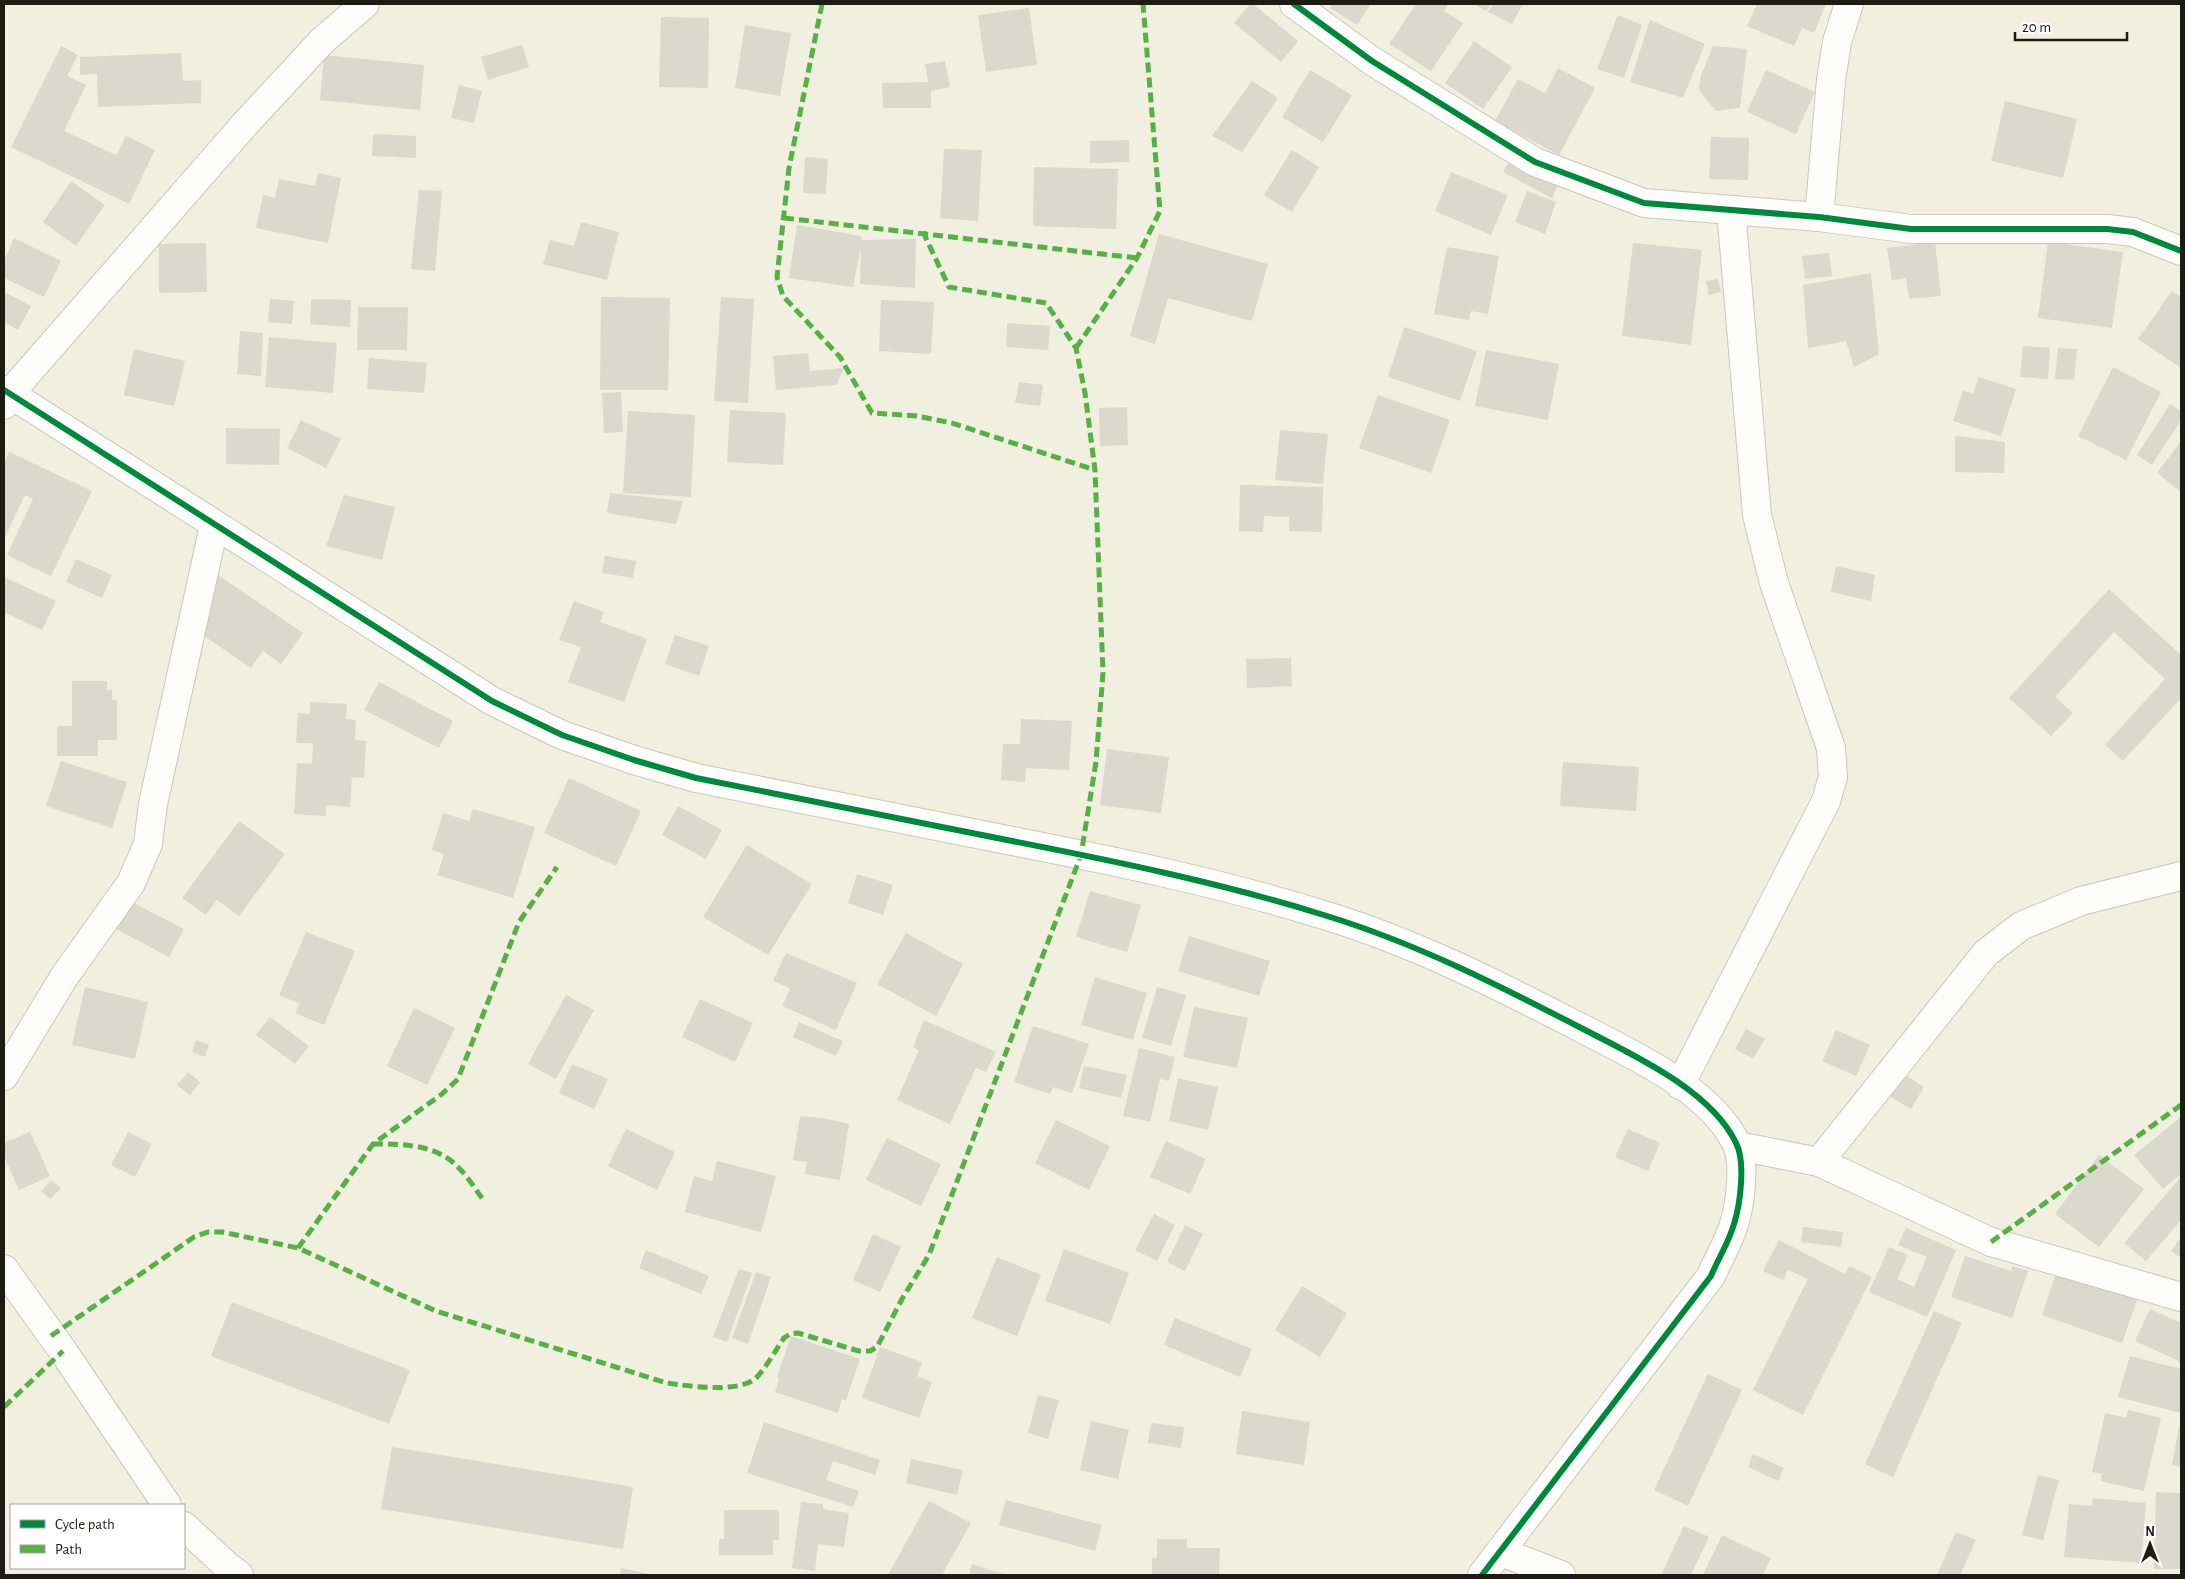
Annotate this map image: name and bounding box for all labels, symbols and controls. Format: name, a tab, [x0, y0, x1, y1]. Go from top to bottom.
scale bar	[2015, 10, 2128, 42]
text: 20 m	[2022, 20, 2051, 35]
legend	[10, 1504, 185, 1569]
text: Cycle path	[55, 1517, 115, 1532]
north arrow	[2125, 1519, 2175, 1569]
text: N	[2145, 1525, 2155, 1539]
text: Path	[55, 1542, 82, 1557]

